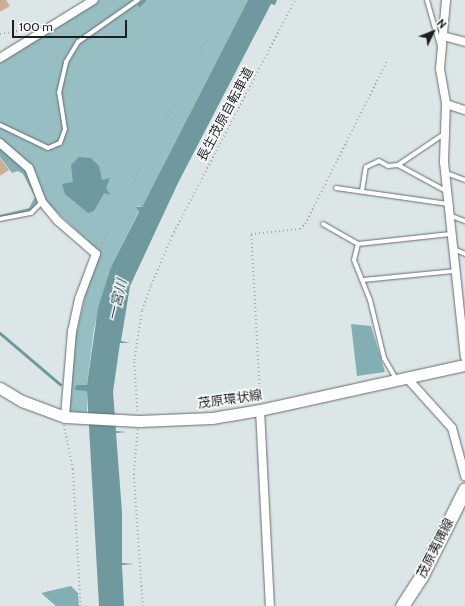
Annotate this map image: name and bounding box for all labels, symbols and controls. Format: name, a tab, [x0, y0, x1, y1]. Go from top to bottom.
scale bar	[14, 12, 129, 38]
north arrow	[413, 12, 453, 52]
text: N	[434, 16, 450, 31]
text: 100 m	[19, 19, 53, 34]
street label: 長生茂原自転車道	[194, 64, 256, 164]
water label: 一宮川	[104, 278, 130, 322]
street label: 茂原環状線	[197, 387, 263, 411]
street label: 茂原夷隅線	[413, 516, 457, 580]

